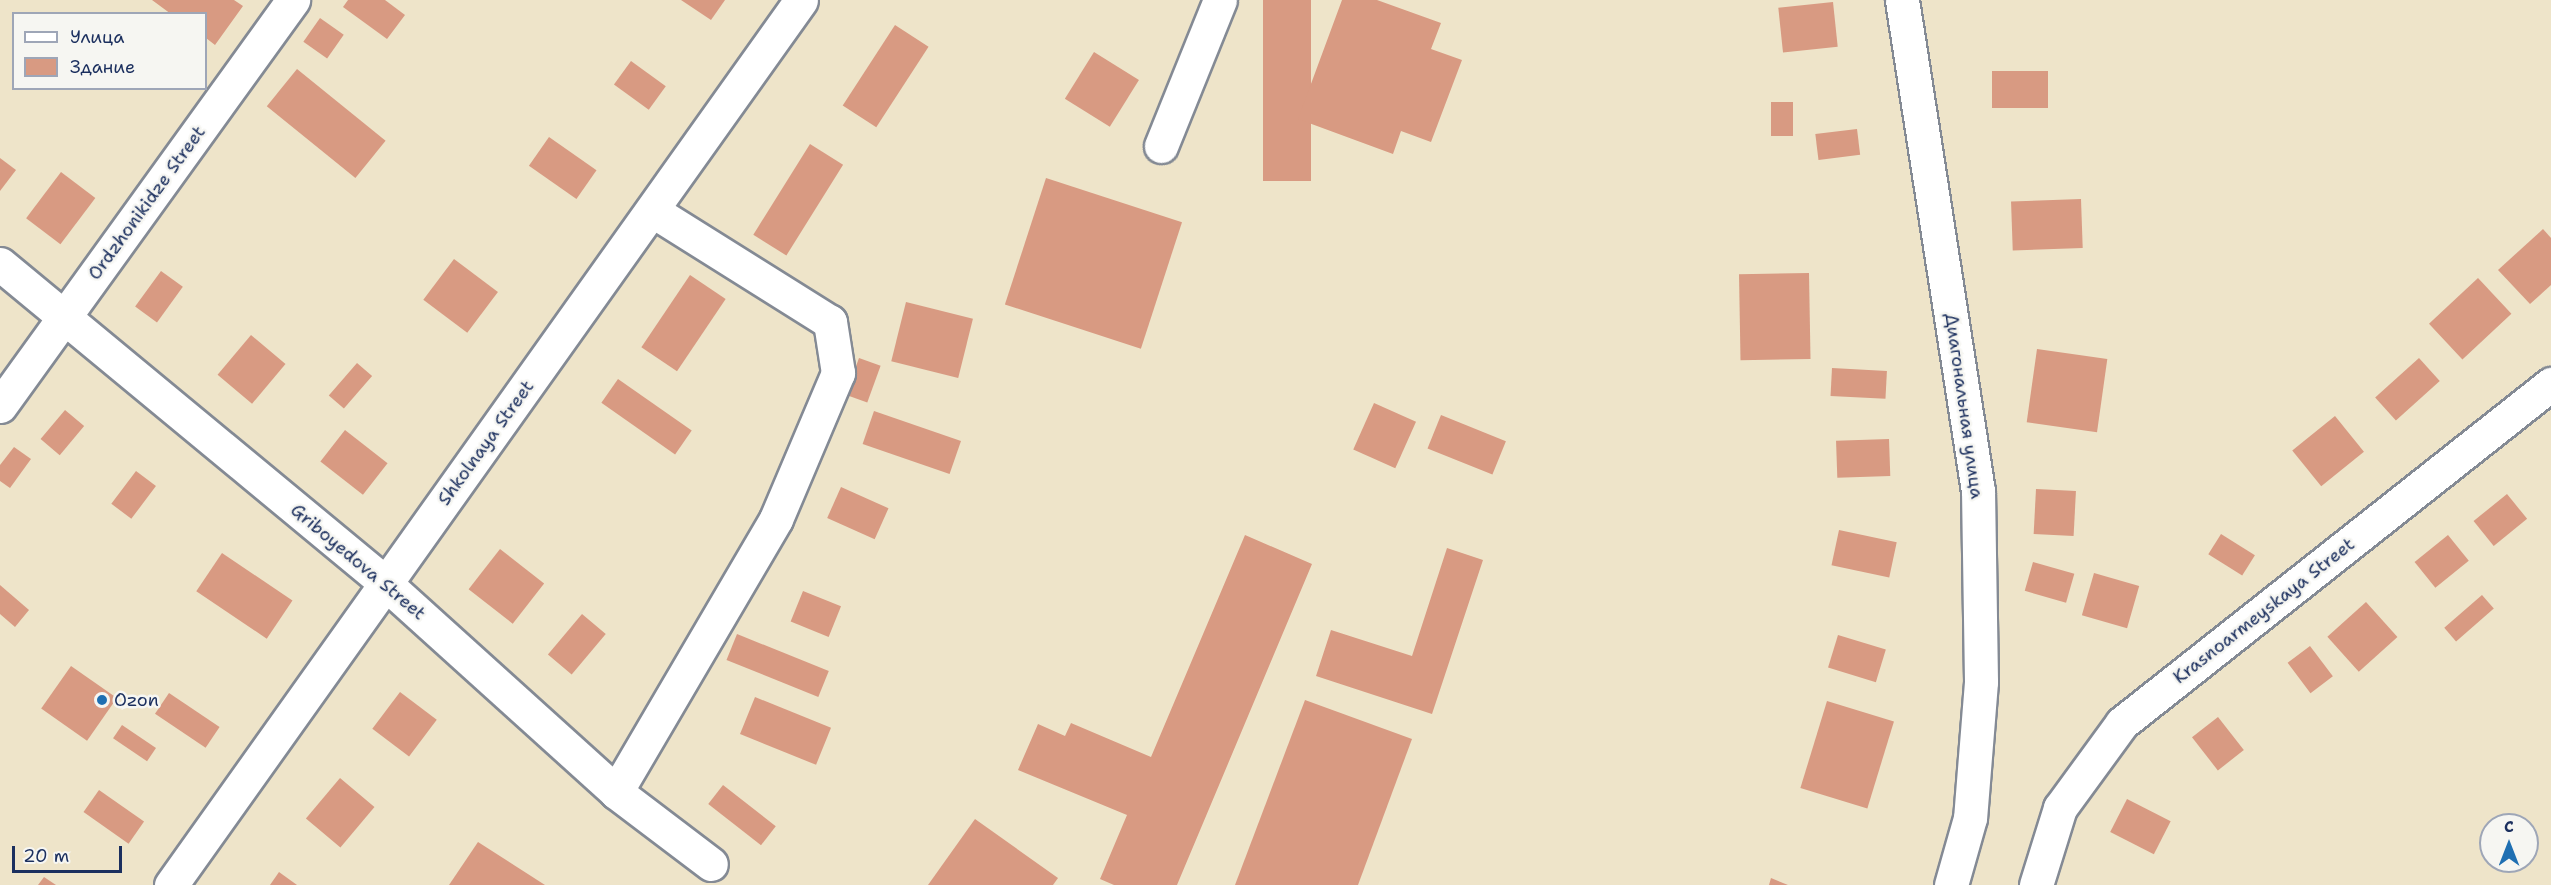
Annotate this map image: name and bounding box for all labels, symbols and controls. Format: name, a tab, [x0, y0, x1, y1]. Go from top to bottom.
legend	[12, 12, 207, 90]
text: Улица	[70, 25, 124, 49]
text: Здание	[70, 55, 135, 79]
street label: Ordzhonikidze Street	[84, 122, 210, 284]
street label: Диагональная улица	[1940, 312, 1988, 500]
street label: Shkolnaya Street	[433, 376, 539, 510]
street label: Griboyedova Street	[286, 499, 430, 625]
street label: Krasnoarmeyskaya Street	[2169, 534, 2359, 688]
place label: Ozon	[114, 689, 159, 711]
marker: Ozon	[95, 693, 109, 707]
north arrow	[2479, 813, 2539, 873]
text: С	[2504, 816, 2514, 837]
scale bar	[15, 834, 124, 872]
text: 20 m	[23, 844, 69, 868]

